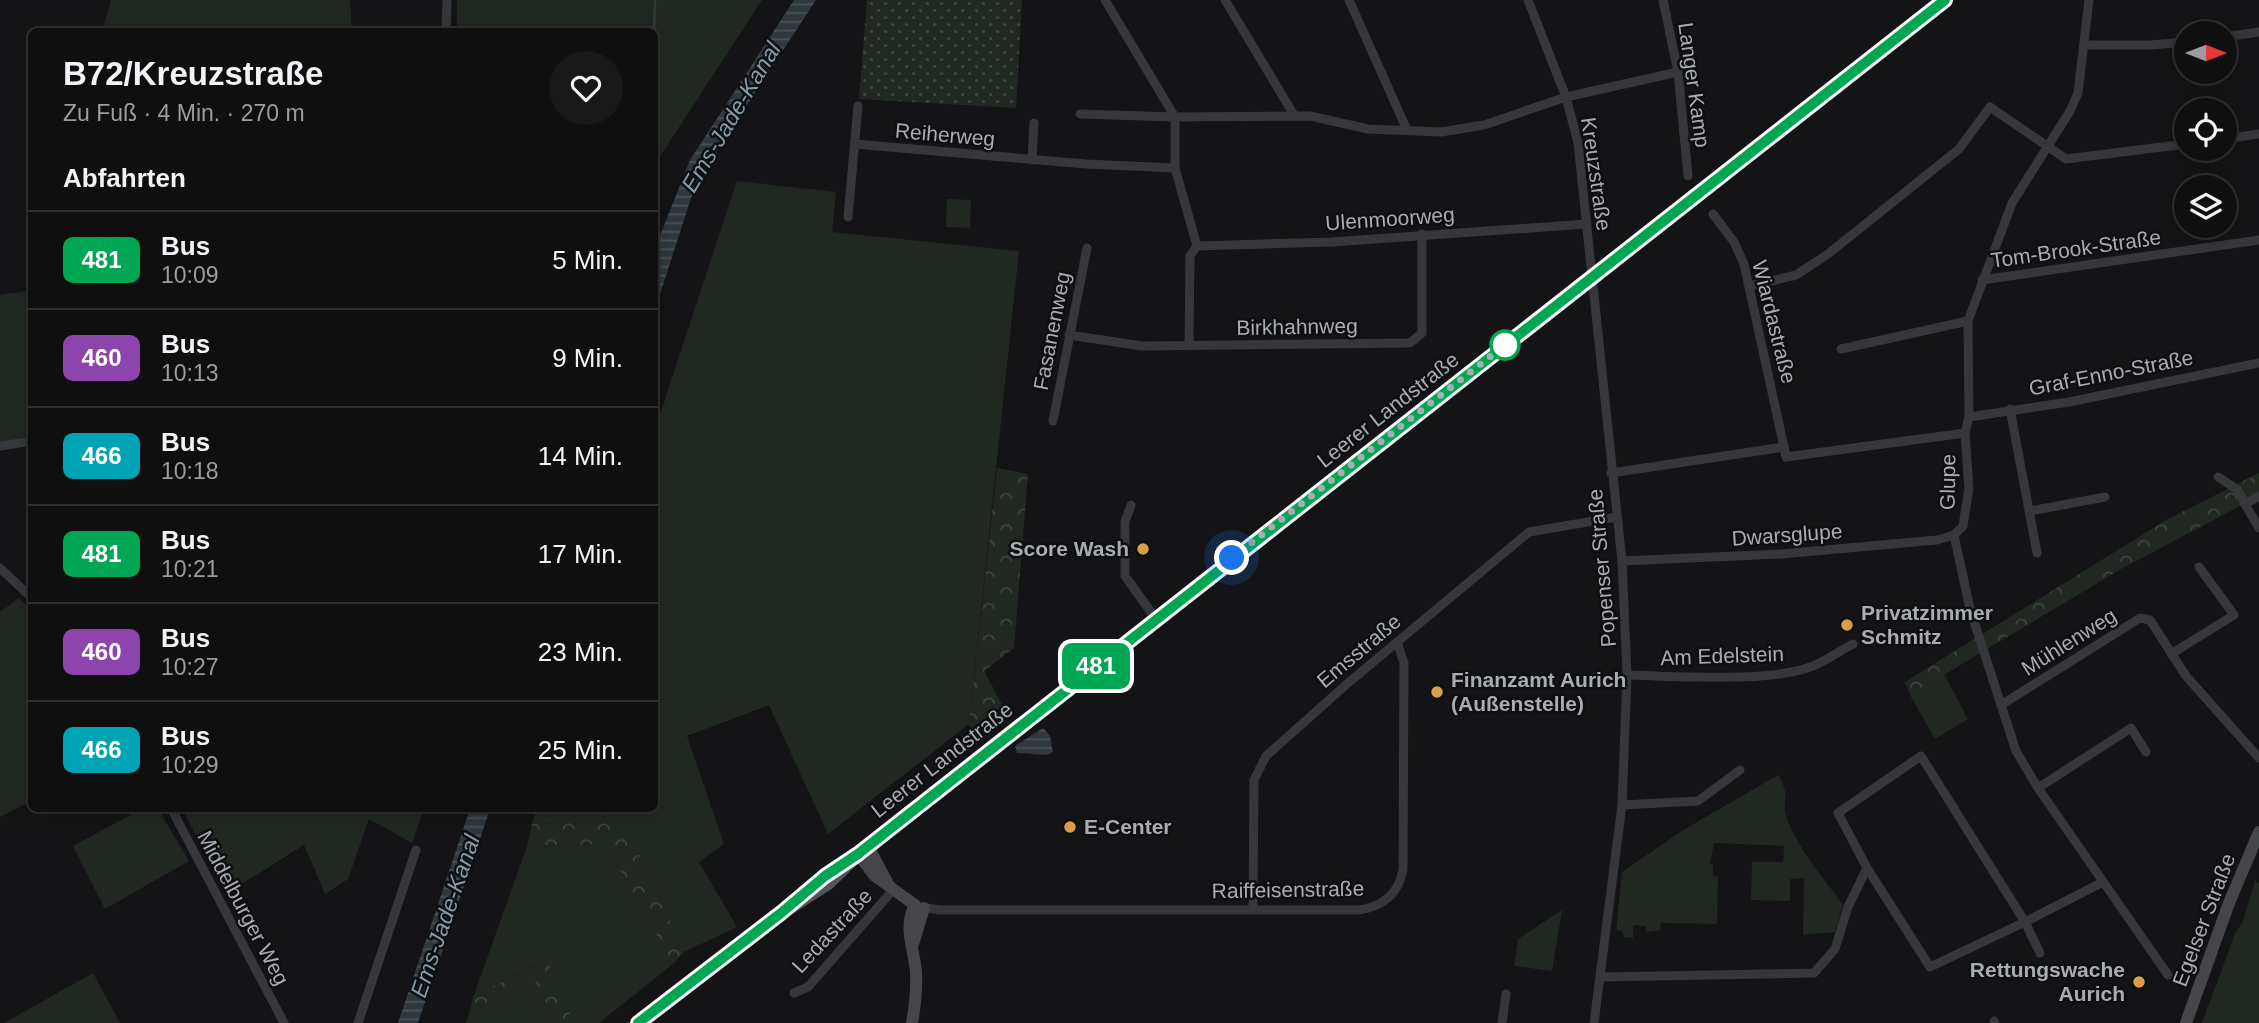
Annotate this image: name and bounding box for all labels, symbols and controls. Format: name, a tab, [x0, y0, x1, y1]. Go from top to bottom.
street label: Langer Kamp	[1674, 21, 1715, 149]
north arrow	[2174, 21, 2236, 84]
map controls	[2174, 21, 2237, 238]
water label: Ems-Jade-Kanal	[676, 37, 786, 197]
button: heart	[549, 51, 623, 125]
text: B72/Kreuzstraße	[63, 55, 323, 92]
button: locate	[2174, 98, 2237, 161]
text: Zu Fuß · 4 Min. · 270 m	[63, 100, 305, 126]
street label: Kreuzstraße	[1577, 116, 1616, 232]
street label: Reiherweg	[894, 119, 996, 150]
text: Abfahrten	[63, 163, 186, 193]
button: layers	[2174, 175, 2237, 238]
street label: Ulenmoorweg	[1325, 203, 1455, 234]
street label: Tom-Brook-Straße	[1989, 225, 2162, 272]
text: Bus	[161, 231, 210, 261]
text: 5 Min.	[552, 245, 623, 275]
text: 481	[81, 246, 122, 273]
street label: Wiardastraße	[1748, 258, 1801, 386]
text: 10:09	[161, 262, 219, 288]
street label: Fasanenweg	[1029, 270, 1074, 392]
street label: Birkhahnweg	[1236, 314, 1358, 339]
text: Bus	[161, 329, 210, 359]
unlabelled marker	[1490, 330, 1520, 360]
text: 9 Min.	[552, 343, 623, 373]
text: 460	[81, 344, 122, 371]
street label: Graf-Enno-Straße	[2027, 345, 2195, 400]
street label: Leerer Landstraße	[1313, 347, 1463, 472]
text: 10:13	[161, 360, 219, 386]
text: Bus	[161, 427, 210, 457]
text: 14 Min.	[538, 441, 623, 471]
text: 466	[81, 442, 122, 469]
street label: Glupe	[1936, 454, 1959, 510]
text: 10:18	[161, 458, 219, 484]
street label: Popenser Straße	[1583, 488, 1620, 648]
street label: Dwarsglupe	[1731, 519, 1843, 550]
text: Bus	[161, 525, 210, 555]
place label: Score Wash	[1010, 537, 1129, 560]
text: 17 Min.	[538, 539, 623, 569]
text: 481	[81, 540, 122, 567]
your location	[1214, 540, 1249, 575]
marker: Score Wash	[1135, 541, 1151, 557]
text: 10:21	[161, 556, 219, 582]
place label: Privatzimmer Schmitz	[1861, 601, 1993, 648]
street label: Mühlenweg	[2017, 603, 2120, 680]
street label: Emsstraße	[1312, 609, 1405, 692]
marker: Privatzimmer Schmitz	[1839, 617, 1855, 633]
text: Bus	[161, 623, 210, 653]
text: 23 Min.	[538, 637, 623, 667]
text: 460	[81, 638, 122, 665]
street label: Am Edelstein	[1660, 642, 1784, 669]
line badge: 481	[1056, 643, 1136, 689]
text: 481	[1076, 652, 1116, 679]
text: 10:27	[161, 654, 219, 680]
place label: Finanzamt Aurich (Außenstelle)	[1451, 668, 1626, 715]
marker: Finanzamt Aurich (Außenstelle)	[1429, 684, 1445, 700]
street label: Leerer Landstraße	[867, 697, 1017, 822]
text: Bus	[161, 721, 210, 751]
text: 25 Min.	[538, 735, 623, 765]
text: 466	[81, 736, 122, 763]
text: 10:29	[161, 752, 219, 778]
place label: E-Center	[1084, 815, 1172, 838]
marker: E-Center	[1062, 819, 1078, 835]
street label: Middelburger Weg	[193, 827, 294, 989]
water label: Ems-Jade-Kanal	[405, 831, 485, 1001]
street label: Egelser Straße	[2168, 850, 2239, 989]
street label: Raiffeisenstraße	[1212, 877, 1364, 902]
street label: Ledastraße	[787, 884, 876, 977]
place label: Rettungswache Aurich	[1970, 958, 2125, 1005]
marker: Rettungswache Aurich	[2131, 974, 2147, 990]

